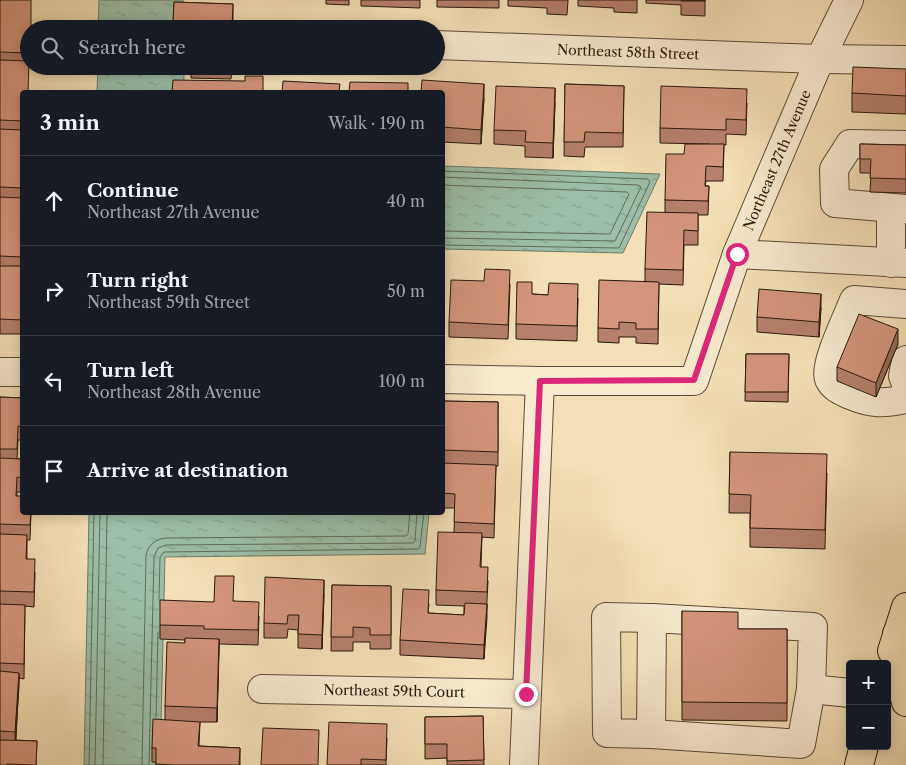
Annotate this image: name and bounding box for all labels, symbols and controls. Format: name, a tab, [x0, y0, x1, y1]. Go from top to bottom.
search box	[20, 20, 445, 75]
icon: search	[38, 34, 66, 62]
text: Search here	[78, 36, 186, 59]
street label: Northeast 58th Street	[557, 41, 699, 63]
street label: Northeast 27th Avenue	[739, 87, 815, 233]
text: 3 min	[40, 110, 100, 135]
text: Walk · 190 m	[328, 113, 425, 133]
text: Continue	[87, 179, 179, 202]
icon: ahead	[40, 187, 68, 215]
text: 40 m	[386, 191, 425, 211]
text: Northeast 27th Avenue	[87, 202, 259, 222]
route start	[726, 243, 749, 266]
text: Turn right	[87, 269, 188, 292]
icon: right	[40, 277, 68, 305]
text: 50 m	[387, 281, 425, 301]
text: Northeast 59th Street	[87, 292, 250, 312]
text: Turn left	[87, 359, 174, 382]
icon: left	[40, 367, 68, 395]
text: 100 m	[379, 371, 425, 391]
text: Northeast 28th Avenue	[87, 382, 261, 402]
icon: arrive	[40, 457, 68, 485]
text: Arrive at destination	[87, 459, 288, 482]
map controls	[846, 660, 891, 750]
button: +	[846, 660, 891, 705]
street label: Northeast 59th Court	[323, 681, 465, 701]
route end	[515, 683, 538, 706]
button: −	[846, 705, 891, 750]

